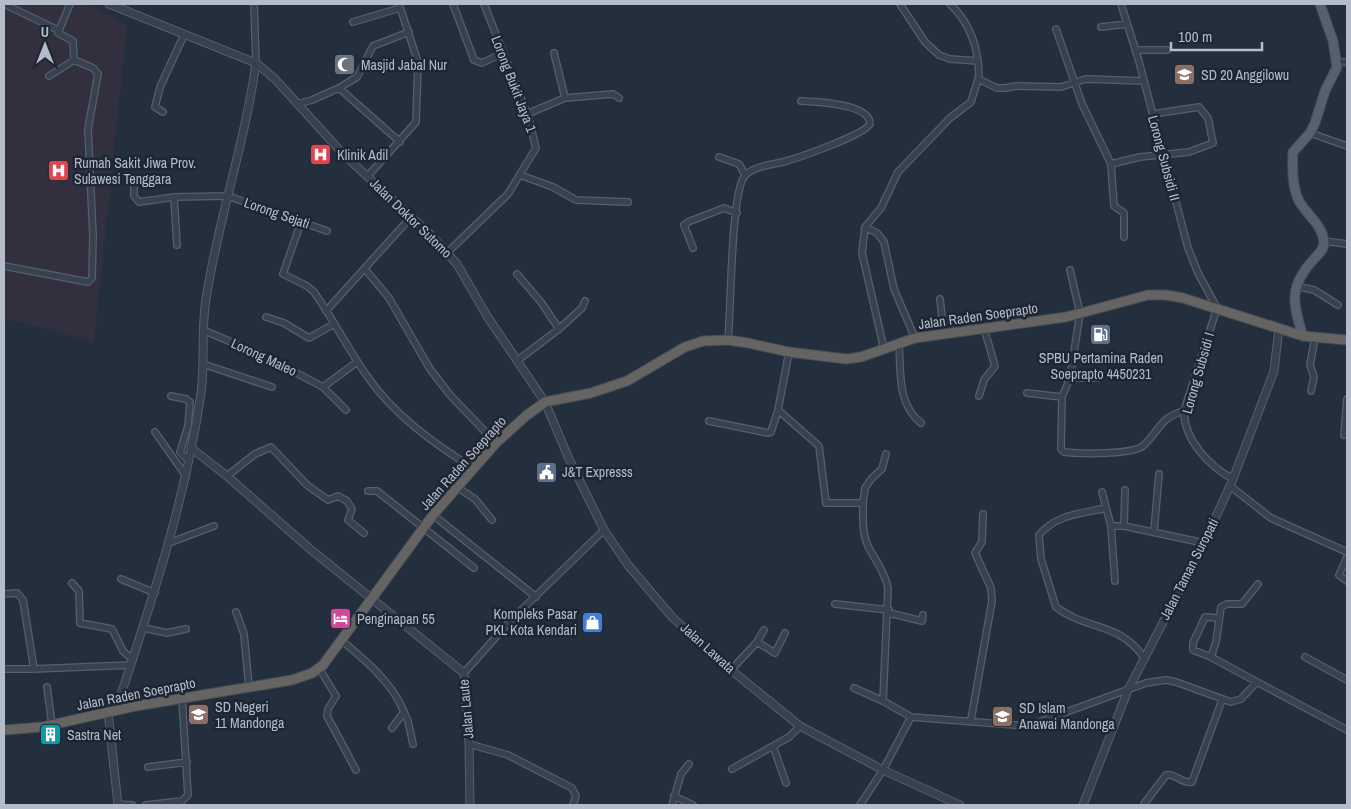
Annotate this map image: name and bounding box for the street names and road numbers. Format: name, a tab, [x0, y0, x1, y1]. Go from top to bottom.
street label: Lorong Bukit Jaya 1	[487, 33, 541, 135]
street label: Lorong Subsidi II	[1144, 113, 1184, 203]
street label: Jalan Doktor Sutomo	[366, 174, 456, 262]
street label: Lorong Sejati	[242, 193, 312, 233]
street label: Jalan Raden Soeprapto	[917, 299, 1039, 333]
street label: Lorong Subsidi I	[1178, 330, 1218, 416]
street label: Lorong Maleo	[228, 334, 300, 380]
street label: Jalan Raden Soeprapto	[416, 412, 510, 514]
street label: Jalan Taman Suropati	[1156, 515, 1222, 623]
street label: Jalan Lawata	[677, 619, 740, 678]
street label: Jalan Raden Soeprapto	[75, 674, 197, 714]
street label: Jalan Laute	[454, 679, 478, 739]

